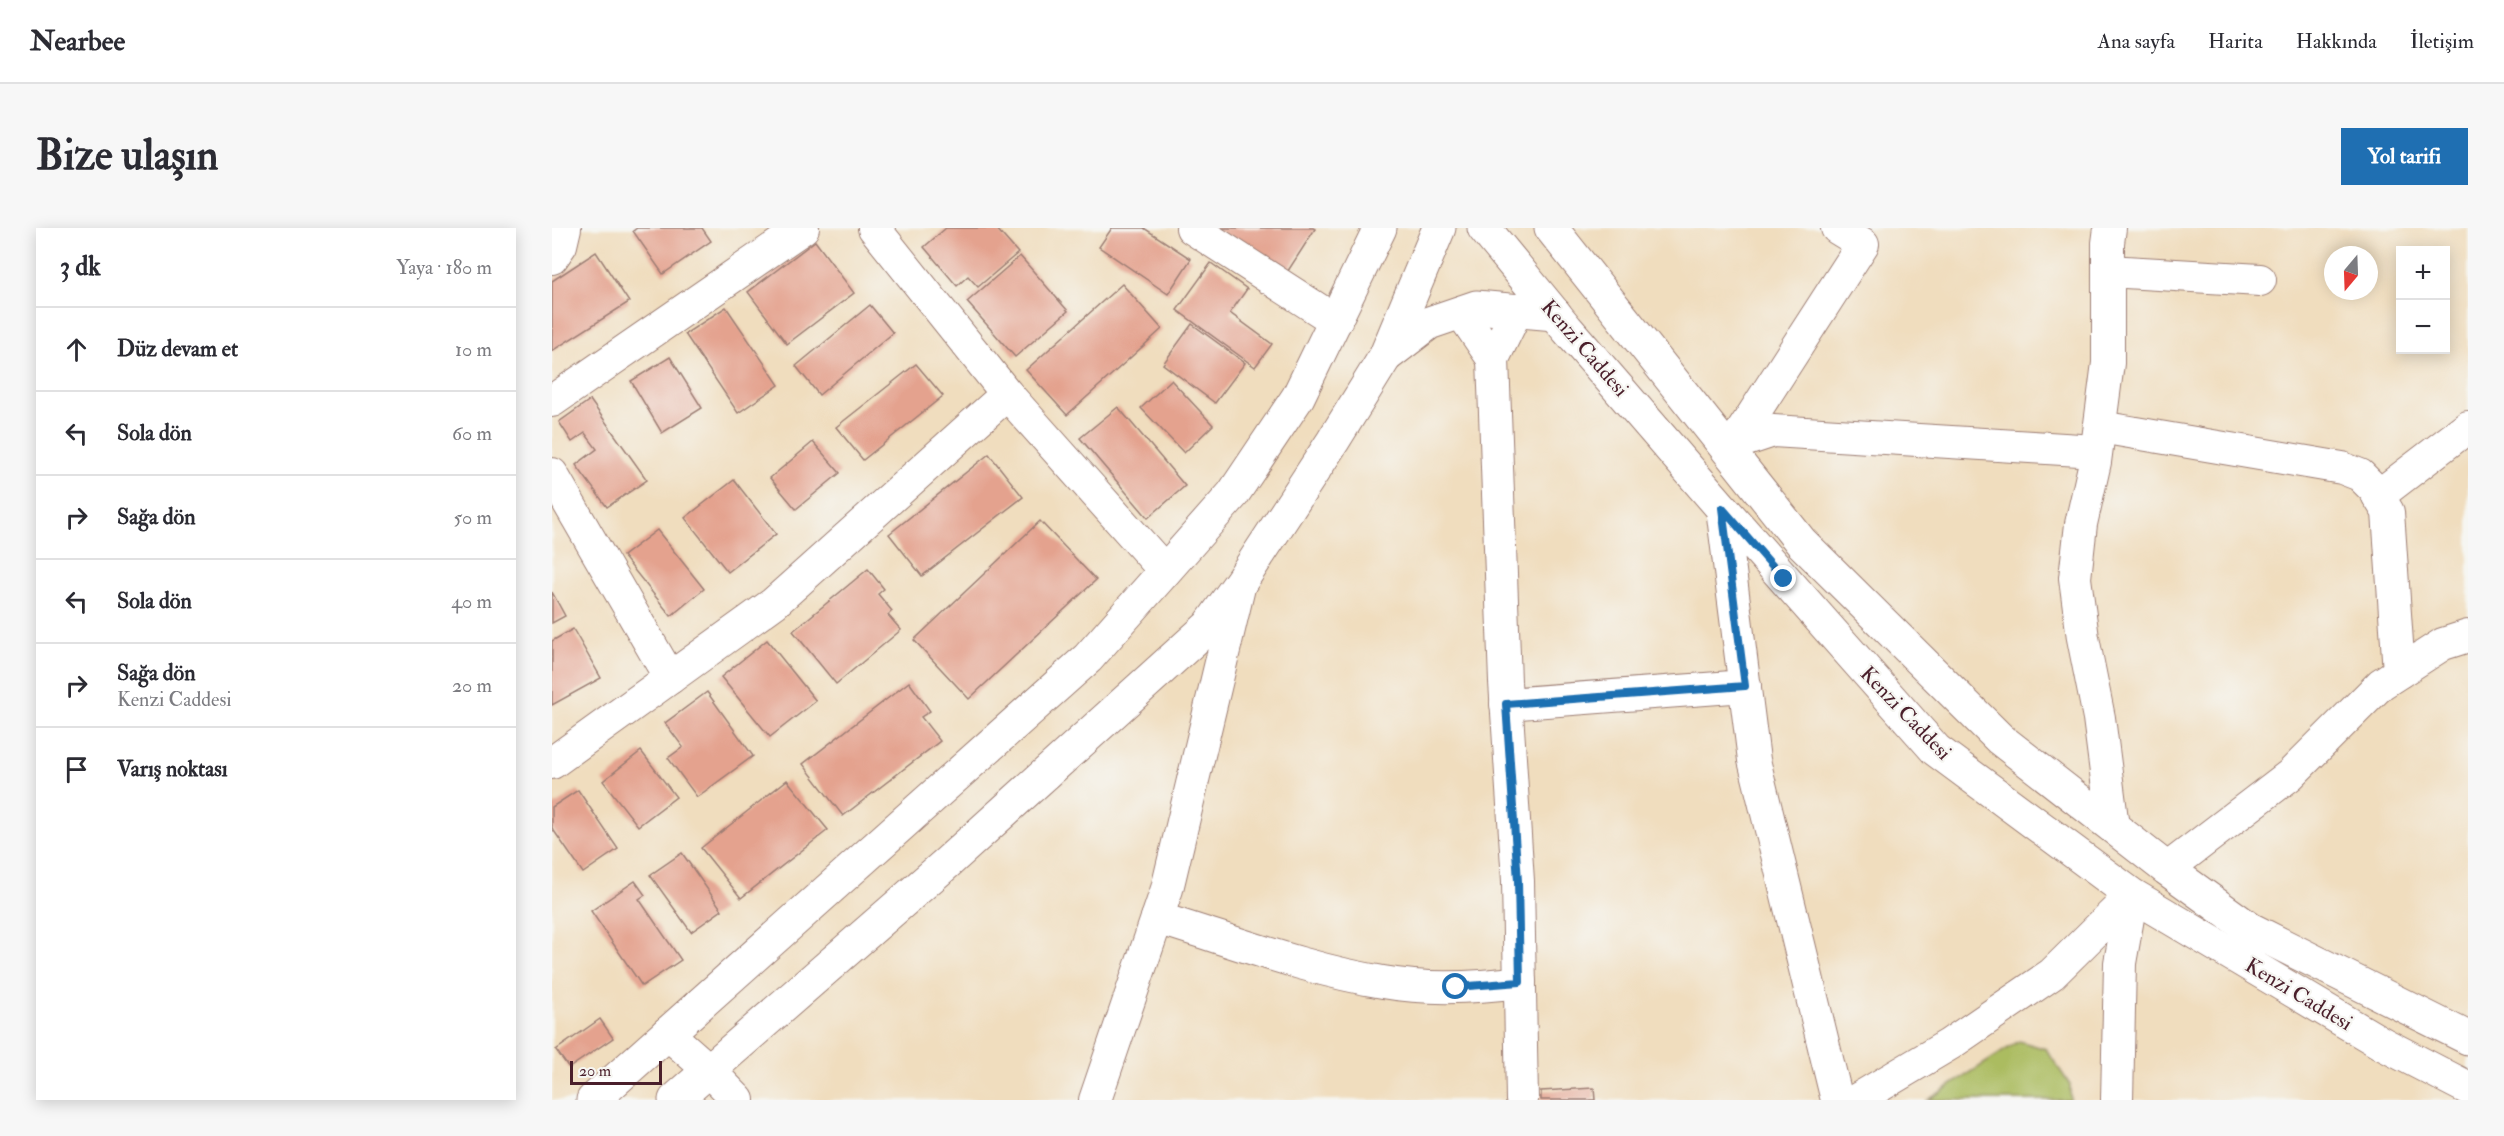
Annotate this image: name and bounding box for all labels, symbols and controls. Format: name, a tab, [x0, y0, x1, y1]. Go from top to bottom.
text: Nearbee	[30, 24, 125, 59]
text: Ana sayfa	[2098, 28, 2175, 55]
text: Harita	[2208, 28, 2263, 55]
text: Hakkında	[2296, 28, 2377, 55]
text: İletişim	[2410, 28, 2474, 55]
button: Yol tarifi	[2341, 128, 2468, 185]
text: Bize ulaşın	[36, 130, 218, 182]
north arrow	[2324, 246, 2378, 300]
map controls	[2396, 246, 2450, 354]
button: +	[2396, 246, 2450, 300]
text: 3 dk	[60, 251, 101, 283]
text: Yaya · 180 m	[396, 255, 492, 280]
street label: Kenzi Caddesi	[1535, 294, 1635, 403]
button: −	[2396, 300, 2450, 354]
icon: ahead	[60, 333, 93, 366]
text: Düz devam et	[117, 335, 238, 363]
text: 10 m	[455, 337, 492, 362]
icon: left	[60, 417, 93, 450]
text: Sola dön	[117, 419, 192, 447]
text: 60 m	[452, 421, 492, 446]
icon: right	[60, 501, 93, 534]
text: Sağa dön	[117, 503, 196, 531]
text: 50 m	[453, 505, 492, 530]
route end	[1770, 565, 1796, 591]
icon: left	[60, 585, 93, 618]
text: Sola dön	[117, 587, 192, 615]
text: 40 m	[451, 589, 492, 614]
text: Sağa dön	[117, 659, 196, 687]
street label: Kenzi Caddesi	[1854, 661, 1957, 766]
icon: right	[60, 669, 93, 702]
text: 20 m	[452, 673, 492, 698]
text: Kenzi Caddesi	[117, 687, 232, 712]
icon: arrive	[60, 753, 93, 786]
text: Varış noktası	[117, 755, 228, 783]
street label: Kenzi Caddesi	[2240, 952, 2358, 1037]
route start	[1442, 973, 1468, 999]
scale bar	[570, 1058, 662, 1086]
text: 20 m	[579, 1061, 611, 1081]

